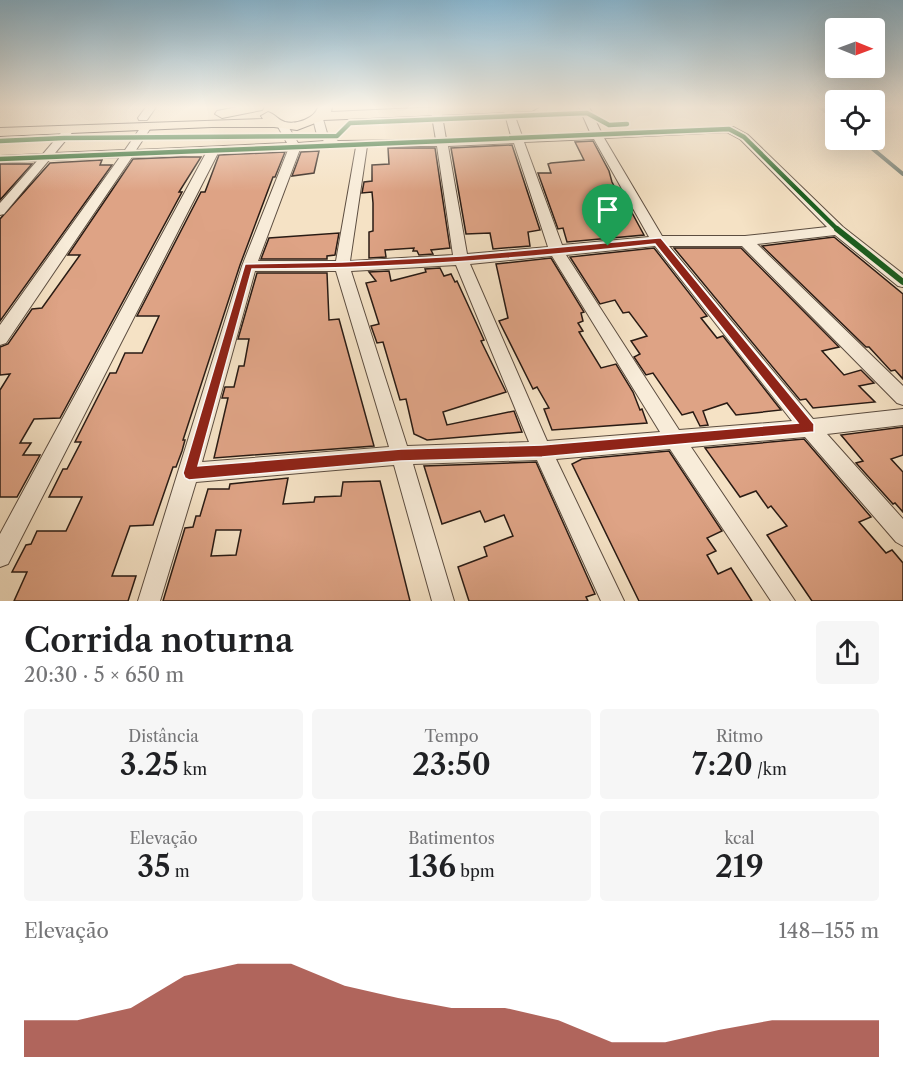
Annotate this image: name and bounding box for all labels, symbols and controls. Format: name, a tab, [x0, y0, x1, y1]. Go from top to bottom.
north arrow	[825, 18, 885, 78]
map controls	[825, 18, 885, 150]
button: locate	[825, 90, 885, 150]
pin	[582, 184, 633, 246]
icon: arrive	[591, 193, 624, 226]
text: Corrida noturna	[24, 620, 294, 661]
button: share	[816, 621, 879, 684]
text: 20:30 · 5 × 650 m	[24, 663, 184, 687]
text: Distância	[128, 726, 199, 746]
text: Tempo	[425, 726, 478, 746]
text: Ritmo	[716, 726, 763, 746]
text: 3.25	[120, 746, 179, 783]
text: 23:50	[412, 746, 491, 783]
text: 7:20	[692, 746, 753, 783]
text: km	[179, 759, 207, 779]
text: /km	[753, 759, 787, 779]
text: Elevação	[130, 828, 197, 848]
text: Batimentos	[408, 828, 495, 848]
text: kcal	[724, 828, 755, 848]
text: 35	[137, 848, 171, 885]
text: 136	[408, 848, 456, 885]
text: 219	[715, 848, 764, 885]
text: m	[171, 861, 190, 881]
text: bpm	[456, 861, 495, 881]
text: Elevação	[24, 919, 109, 943]
text: 148–155 m	[778, 919, 879, 943]

